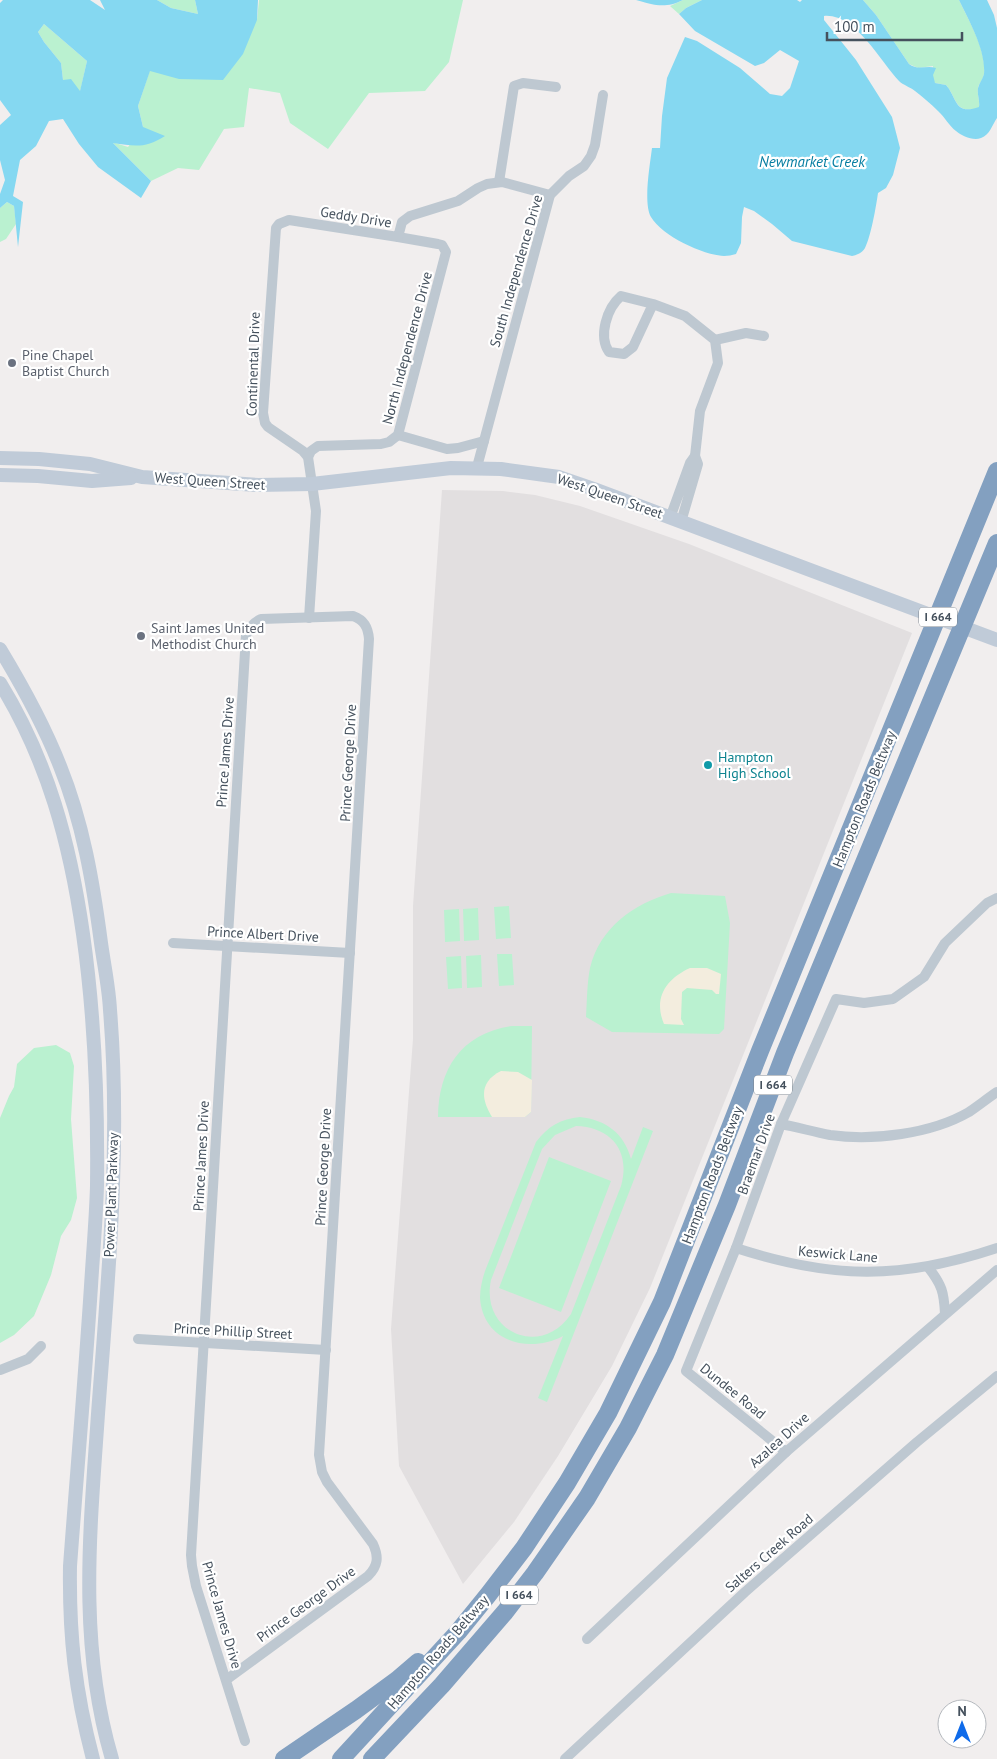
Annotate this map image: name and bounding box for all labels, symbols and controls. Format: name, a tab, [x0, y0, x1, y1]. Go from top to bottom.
scale bar	[827, 10, 962, 42]
text: 100 m	[834, 17, 875, 36]
water label: Newmarket Creek	[759, 152, 866, 171]
street label: South Independence Drive	[486, 193, 546, 349]
street label: Geddy Drive	[319, 202, 393, 232]
street label: North Independence Drive	[378, 270, 436, 426]
street label: Continental Drive	[242, 311, 264, 417]
place label: Pine Chapel Baptist Church	[22, 346, 110, 380]
marker: Pine Chapel Baptist Church	[6, 357, 18, 369]
street label: West Queen Street	[154, 468, 266, 494]
street label: West Queen Street	[555, 469, 666, 523]
road number: I 664	[919, 608, 957, 626]
place label: Saint James United Methodist Church	[151, 619, 264, 653]
marker: Saint James United Methodist Church	[135, 630, 147, 642]
street label: Prince James Drive	[212, 696, 238, 808]
street label: Prince George Drive	[336, 704, 360, 822]
street label: Hampton Roads Beltway	[828, 728, 900, 870]
place label: Hampton High School	[718, 748, 791, 782]
marker: Hampton High School	[702, 759, 714, 771]
street label: Prince Albert Drive	[207, 922, 319, 946]
road number: I 664	[754, 1076, 792, 1094]
street label: Prince James Drive	[189, 1100, 213, 1212]
street label: Hampton Roads Beltway	[677, 1103, 747, 1246]
street label: Prince George Drive	[311, 1108, 335, 1226]
street label: Braemar Drive	[733, 1111, 779, 1197]
street label: Power Plant Parkway	[100, 1132, 122, 1258]
street label: Keswick Lane	[797, 1242, 879, 1266]
street label: Prince Phillip Street	[173, 1319, 293, 1343]
street label: Dundee Road	[697, 1359, 769, 1423]
street label: Azalea Drive	[745, 1408, 813, 1472]
street label: Salters Creek Road	[721, 1510, 817, 1596]
street label: Prince James Drive	[198, 1559, 246, 1671]
street label: Prince George Drive	[253, 1562, 359, 1646]
road number: I 664	[500, 1586, 538, 1604]
street label: Hampton Roads Beltway	[383, 1591, 493, 1713]
north arrow	[937, 1699, 987, 1749]
text: N	[957, 1702, 967, 1720]

